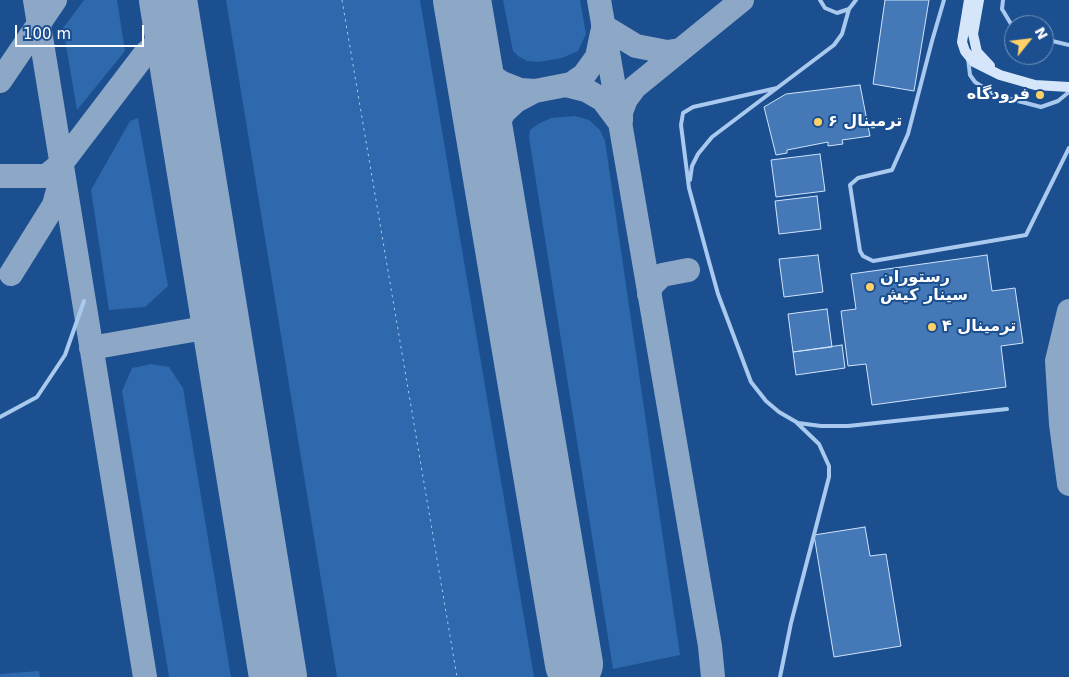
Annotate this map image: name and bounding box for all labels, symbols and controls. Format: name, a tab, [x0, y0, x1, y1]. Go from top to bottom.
scale bar	[18, 15, 146, 47]
north arrow	[1004, 15, 1054, 65]
text: N	[1031, 24, 1051, 42]
text: 100 m	[23, 25, 71, 43]
place label: فرودگاه	[967, 85, 1030, 105]
marker: فرودگاه	[1034, 89, 1046, 101]
place label: ترمینال ۶	[828, 112, 902, 132]
marker: ترمینال ۶	[812, 116, 824, 128]
place label: رستوران سینار کیش	[880, 268, 968, 306]
marker: رستوران سینار کیش	[864, 281, 876, 293]
place label: ترمینال ۴	[942, 317, 1016, 337]
marker: ترمینال ۴	[926, 321, 938, 333]

